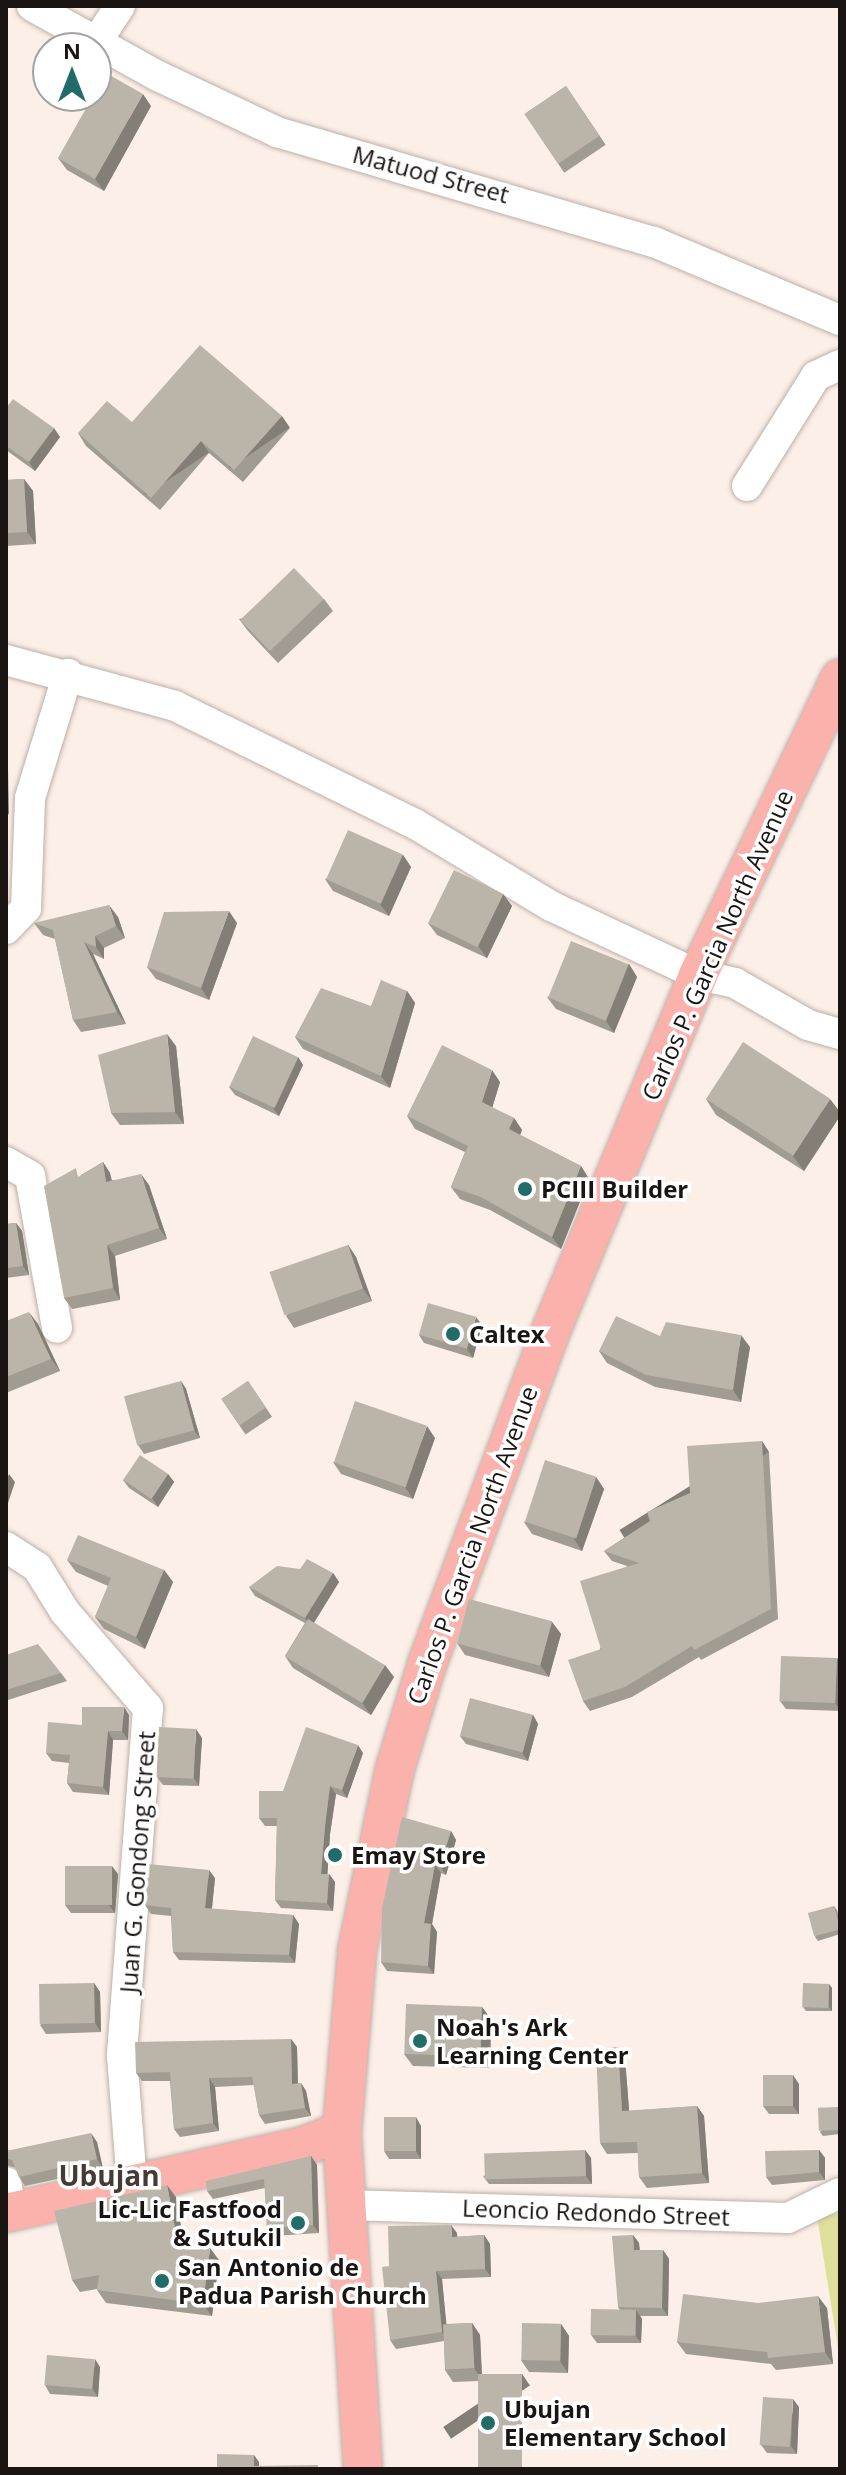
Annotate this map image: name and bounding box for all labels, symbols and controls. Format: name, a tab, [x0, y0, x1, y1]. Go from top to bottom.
north arrow	[32, 32, 112, 112]
text: N	[63, 35, 81, 65]
street label: Matuod Street	[350, 139, 512, 209]
street label: Carlos P. Garcia North Avenue	[635, 785, 799, 1105]
place label: PCIII Builder	[541, 1175, 688, 1203]
marker: PCIII Builder	[516, 1180, 534, 1198]
place label: Caltex	[469, 1320, 545, 1348]
marker: Caltex	[444, 1325, 462, 1343]
street label: Carlos P. Garcia North Avenue	[401, 1382, 543, 1708]
street label: Juan G. Gondong Street	[113, 1730, 161, 1994]
place label: Emay Store	[351, 1841, 486, 1869]
marker: Emay Store	[326, 1846, 344, 1864]
place label: Noah's Ark Learning Center	[436, 2013, 629, 2069]
marker: Noah's Ark Learning Center	[411, 2032, 429, 2050]
district label: Ubujan	[58, 2158, 160, 2192]
street label: Leoncio Redondo Street	[462, 2193, 730, 2231]
place label: Lic-Lic Fastfood & Sutukil	[97, 2195, 282, 2251]
marker: Lic-Lic Fastfood & Sutukil	[289, 2214, 307, 2232]
place label: San Antonio de Padua Parish Church	[178, 2253, 427, 2309]
marker: San Antonio de Padua Parish Church	[153, 2272, 171, 2290]
place label: Ubujan Elementary School	[504, 2395, 727, 2451]
marker: Ubujan Elementary School	[479, 2414, 497, 2432]

